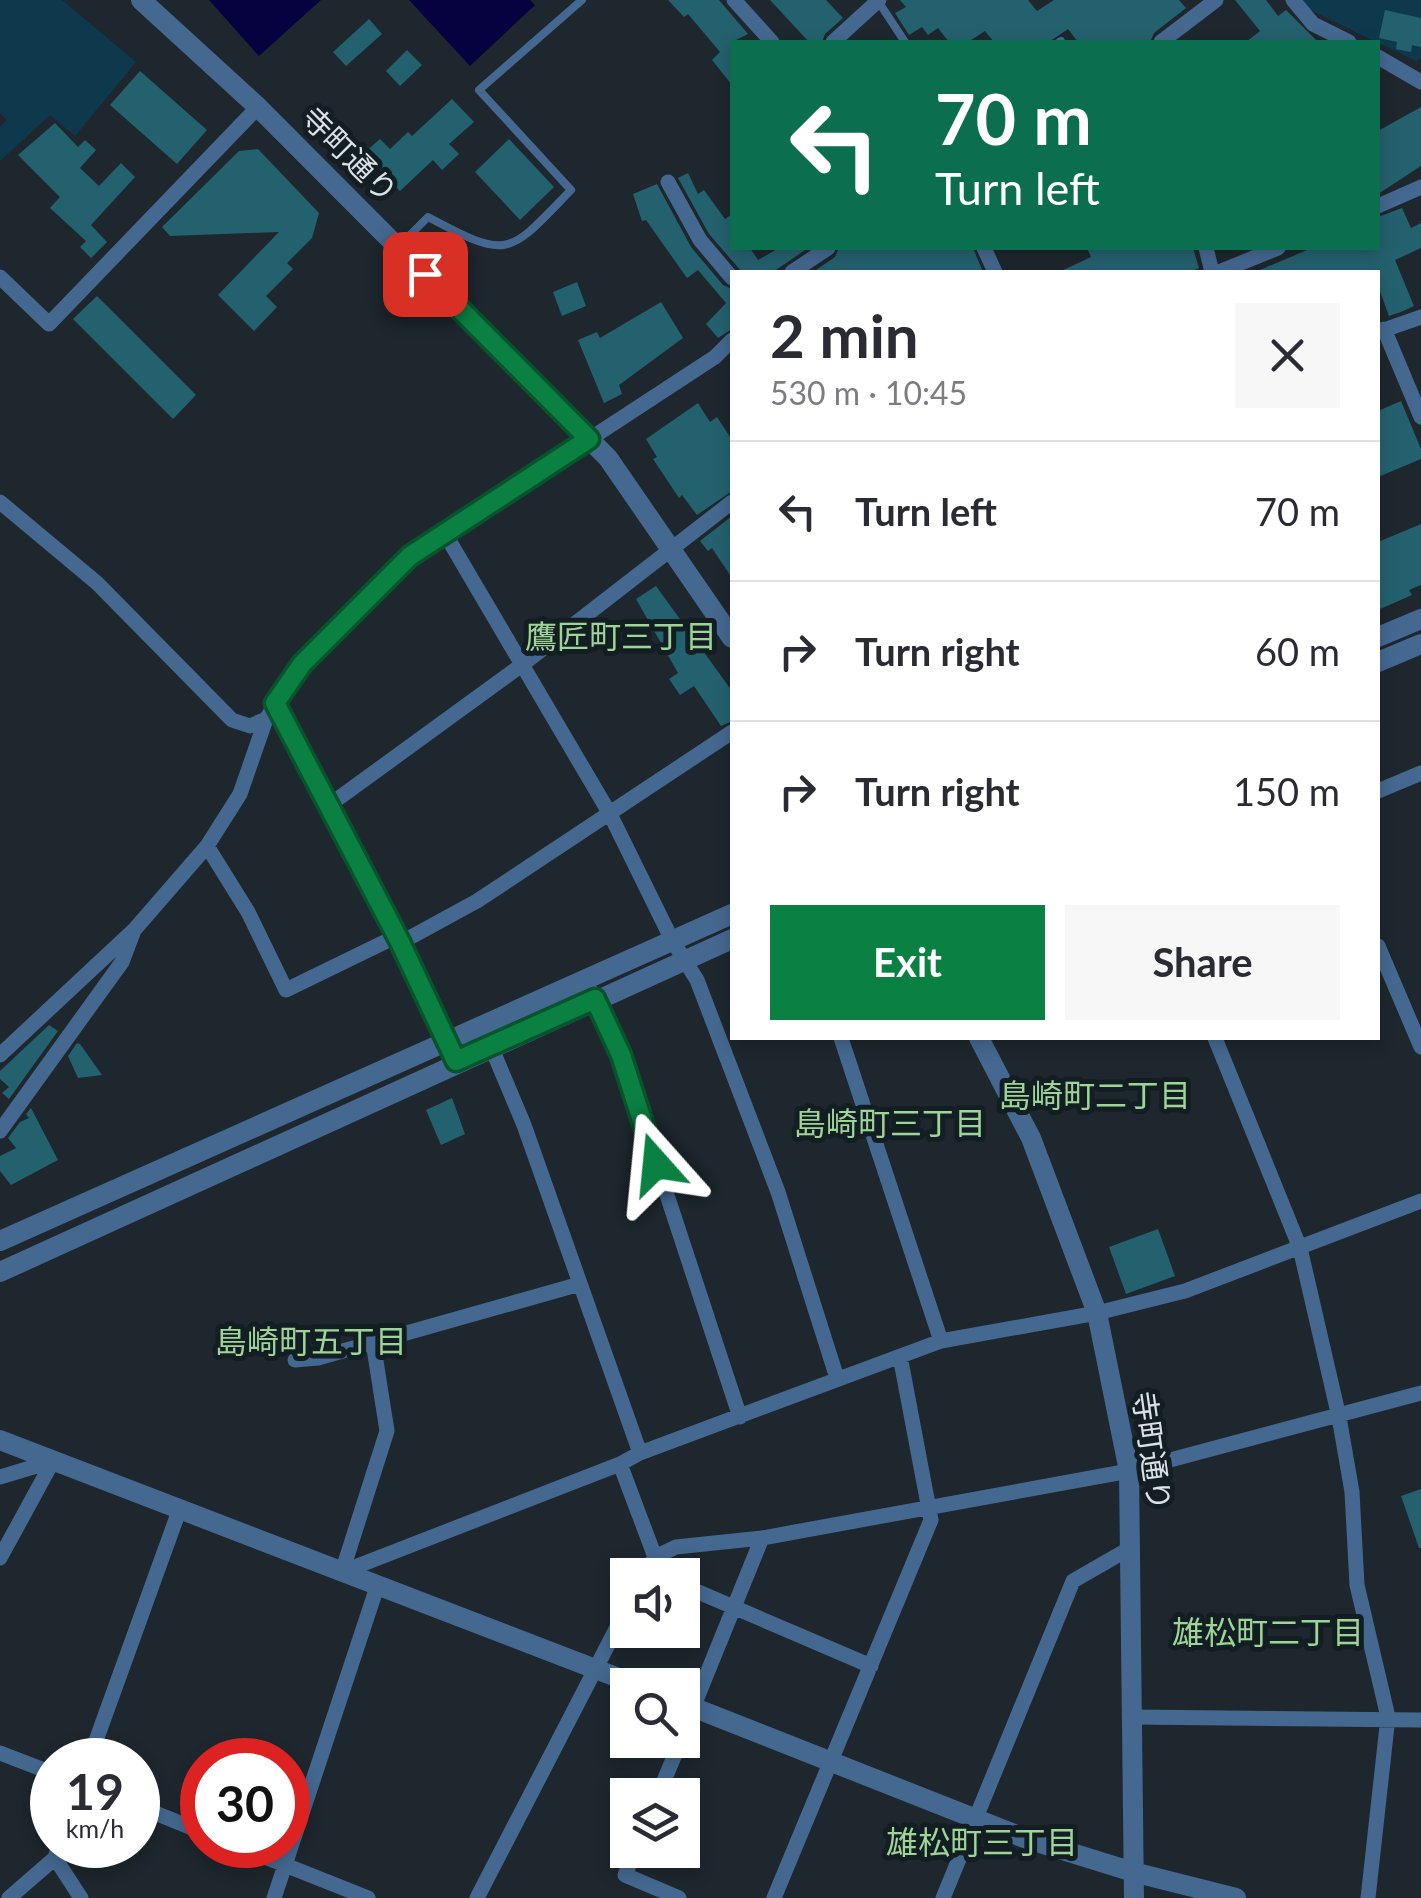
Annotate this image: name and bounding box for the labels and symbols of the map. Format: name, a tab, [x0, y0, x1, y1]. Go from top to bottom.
street label: 寺町通り	[295, 98, 406, 209]
pin	[383, 232, 468, 317]
district label: 鷹匠町三丁目	[525, 616, 717, 655]
district label: 島崎町二丁目	[999, 1075, 1191, 1114]
district label: 島崎町三丁目	[794, 1103, 986, 1142]
position arrow	[604, 1112, 708, 1216]
district label: 島崎町五丁目	[215, 1321, 407, 1360]
street label: 寺町通り	[1127, 1389, 1179, 1513]
district label: 雄松町二丁目	[1172, 1612, 1364, 1651]
speed limit sign: 30	[180, 1738, 310, 1868]
district label: 雄松町三丁目	[886, 1822, 1078, 1861]

